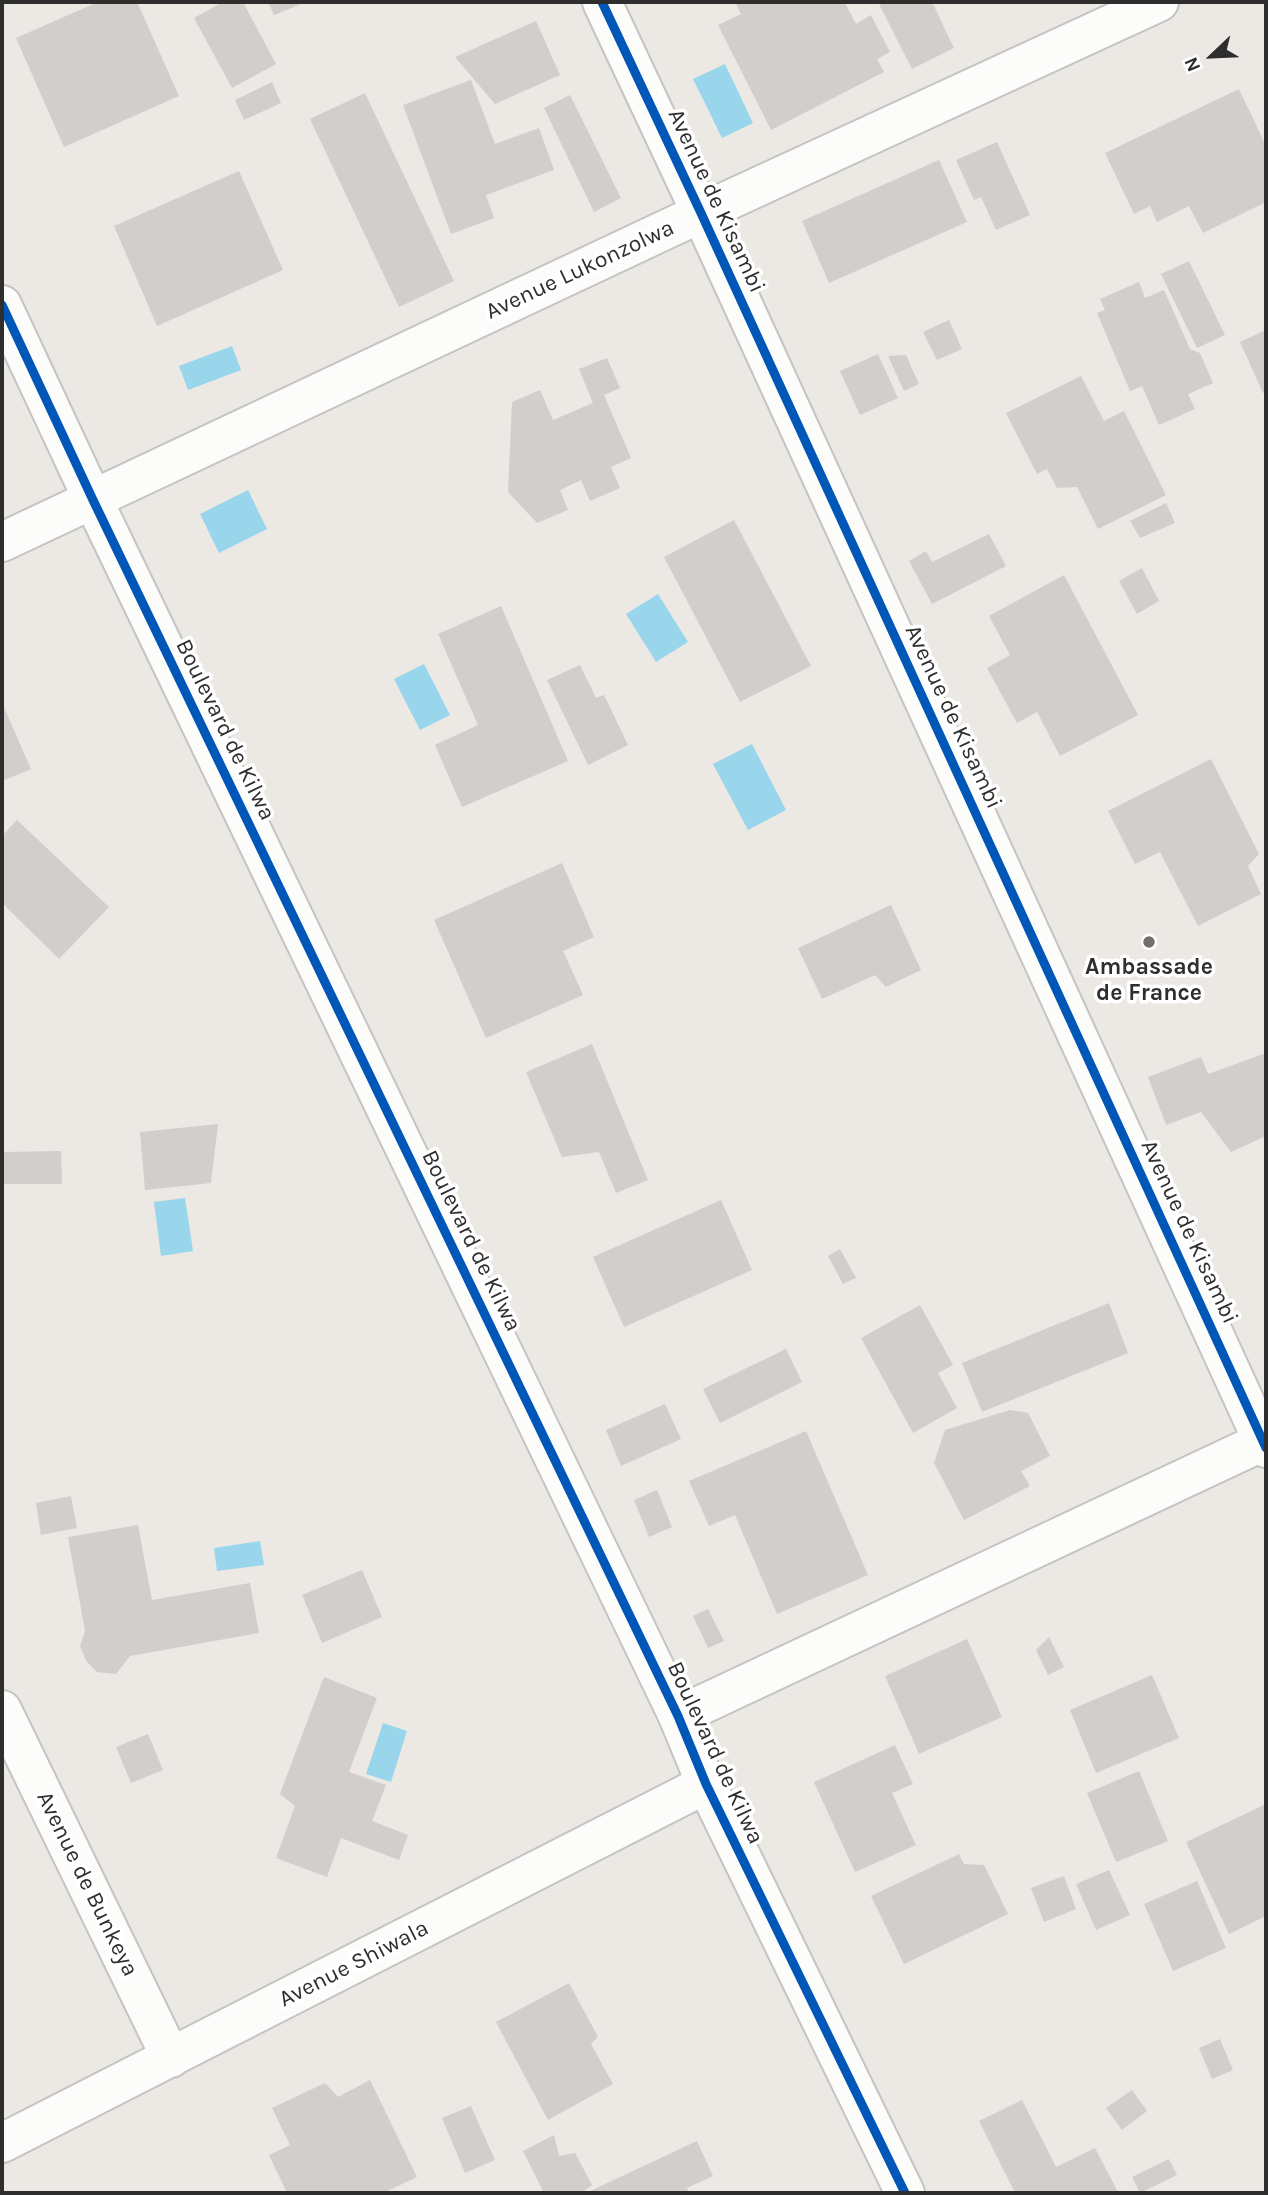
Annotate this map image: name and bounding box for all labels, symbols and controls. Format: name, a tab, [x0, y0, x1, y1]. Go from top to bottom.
north arrow	[1177, 21, 1247, 91]
text: N	[1180, 54, 1205, 75]
street label: Avenue de Kisambi	[661, 105, 771, 297]
street label: Avenue Lukonzolwa	[482, 214, 678, 326]
street label: Avenue de Kisambi	[898, 621, 1008, 813]
street label: Boulevard de Kilwa	[169, 635, 281, 825]
marker: Ambassade de France	[1141, 934, 1157, 950]
place label: Ambassade de France	[1085, 953, 1213, 1007]
street label: Avenue de Kisambi	[1134, 1136, 1244, 1328]
street label: Boulevard de Kilwa	[415, 1146, 527, 1336]
street label: Boulevard de Kilwa	[661, 1657, 769, 1849]
street label: Avenue de Bunkeya	[30, 1787, 144, 1981]
street label: Avenue Shiwala	[275, 1914, 433, 2014]

